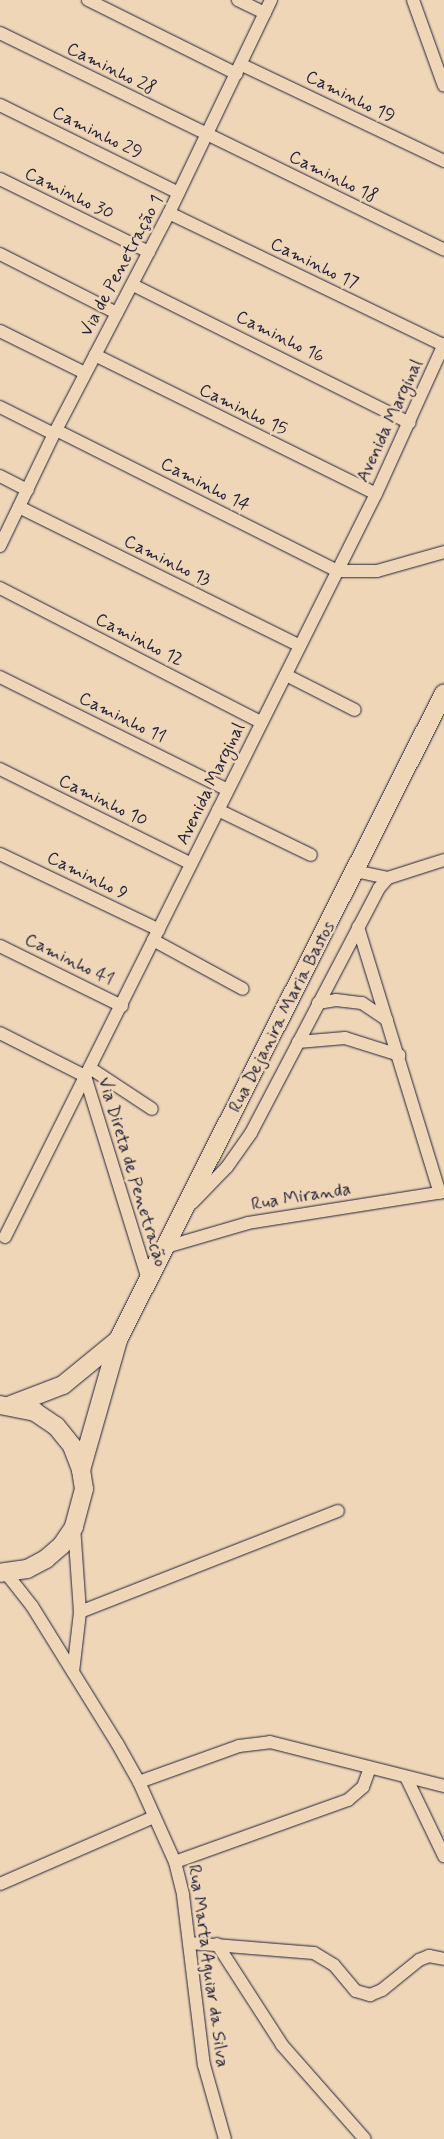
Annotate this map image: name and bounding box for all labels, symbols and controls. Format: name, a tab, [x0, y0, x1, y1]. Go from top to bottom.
street label: Caminho 28	[63, 38, 159, 100]
street label: Caminho 19	[302, 66, 398, 128]
street label: Caminho 29	[48, 102, 146, 164]
street label: Caminho 18	[285, 146, 381, 208]
street label: Caminho 30	[21, 163, 117, 225]
street label: Via de Penetração 1	[77, 194, 167, 338]
street label: Caminho 17	[266, 233, 362, 295]
street label: Caminho 16	[232, 306, 328, 368]
street label: Avenida Marginal	[352, 355, 428, 487]
street label: Caminho 15	[195, 379, 291, 441]
street label: Caminho 14	[157, 453, 253, 517]
street label: Caminho 13	[120, 531, 214, 591]
street label: Caminho 12	[91, 609, 187, 671]
street label: Caminho 11	[75, 688, 169, 748]
street label: Avenida Marginal	[172, 719, 250, 849]
street label: Caminho 10	[55, 770, 151, 832]
street label: Caminho 9	[43, 847, 131, 905]
street label: Rua Dejanira Maria Bastos	[225, 919, 339, 1115]
street label: Caminho 41	[21, 929, 117, 991]
street label: Via Direta de Penetracão	[93, 1076, 171, 1268]
street label: Rua Miranda	[249, 1178, 353, 1216]
street label: Rua Marta Aguiar da Silva	[184, 1867, 232, 2065]

